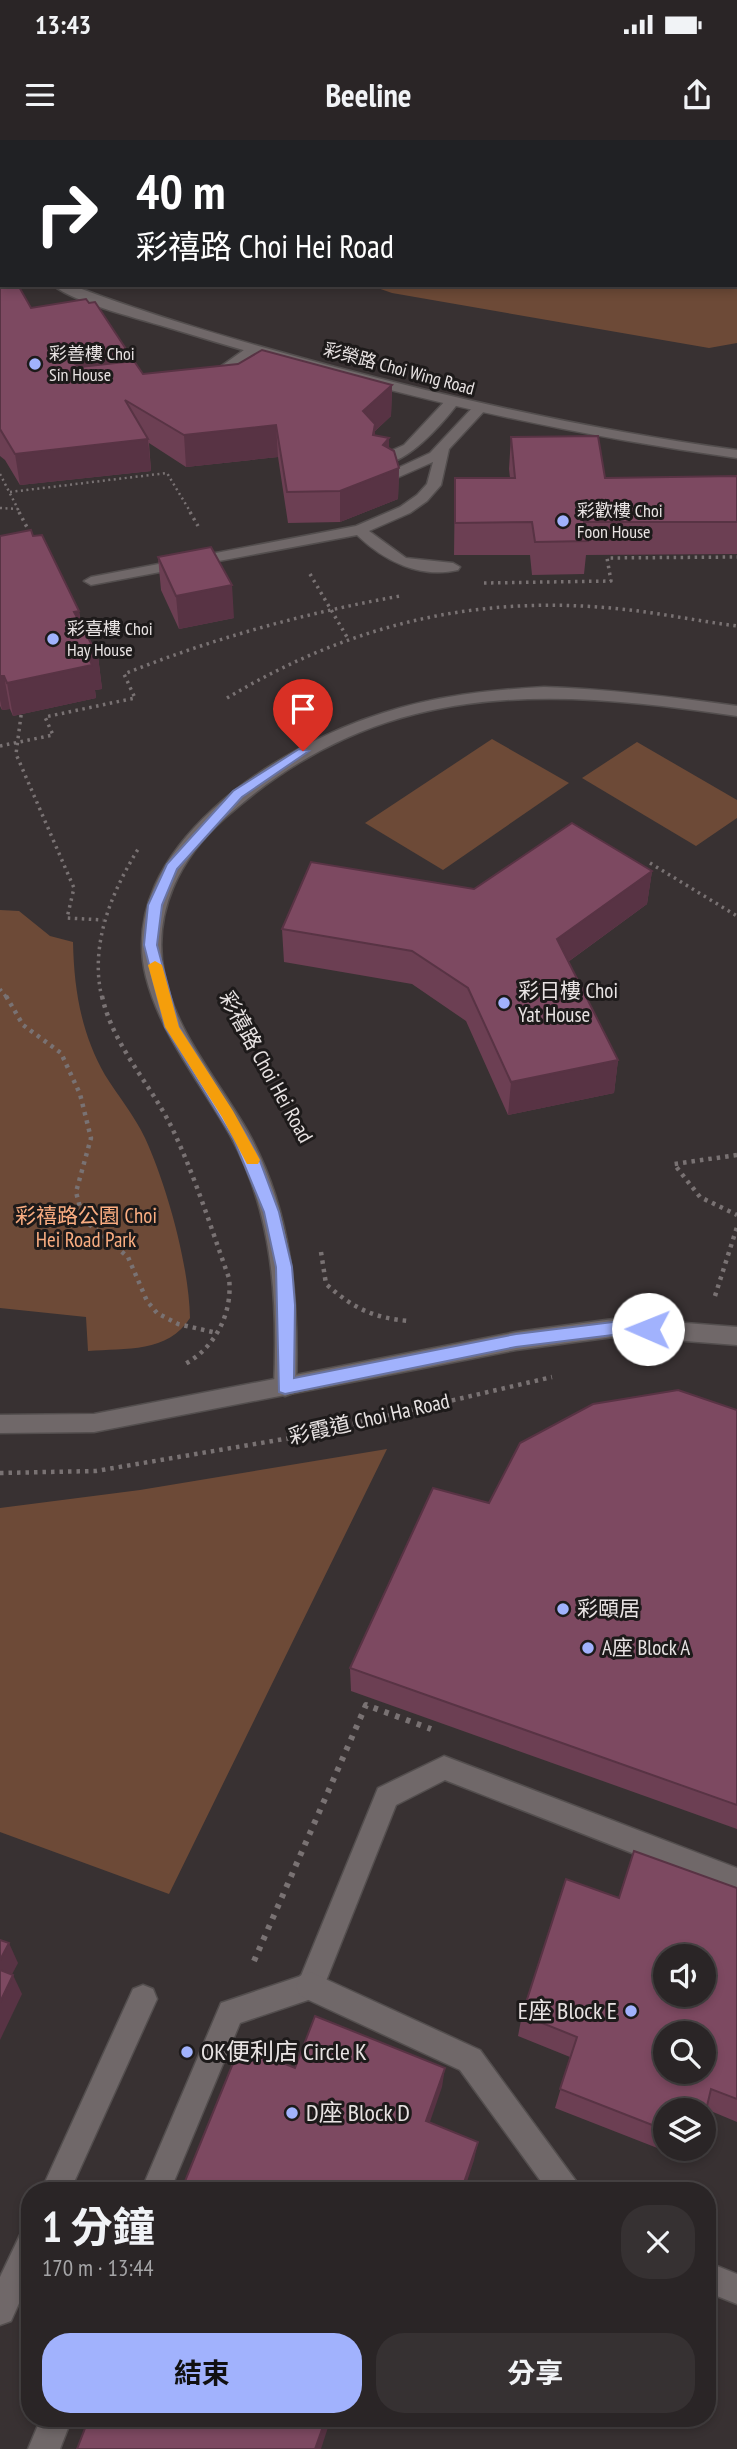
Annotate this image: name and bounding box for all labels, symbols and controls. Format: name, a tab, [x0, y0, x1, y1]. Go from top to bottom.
text: 13:43	[35, 8, 91, 41]
text: Beeline	[325, 74, 412, 116]
icon: menu	[21, 76, 59, 114]
icon: share	[678, 76, 716, 114]
text: 40 m	[136, 159, 225, 223]
icon: right	[21, 168, 112, 259]
text: 彩禧路 Choi Hei Road	[136, 225, 394, 267]
street label: 彩榮路 Choi Wing Road	[321, 337, 477, 400]
place label: 彩善樓 Choi Sin House	[49, 342, 135, 386]
marker: 彩善樓 Choi Sin House	[27, 356, 43, 372]
place label: 彩歡樓 Choi Foon House	[577, 499, 663, 543]
marker: 彩歡樓 Choi Foon House	[555, 513, 571, 529]
place label: 彩喜樓 Choi Hay House	[67, 617, 153, 661]
marker: 彩喜樓 Choi Hay House	[45, 631, 61, 647]
pin	[273, 679, 333, 751]
icon: arrive	[284, 690, 322, 728]
place label: 彩日樓 Choi Yat House	[518, 977, 618, 1028]
street label: 彩禧路 Choi Hei Road	[214, 986, 319, 1147]
marker: 彩日樓 Choi Yat House	[496, 995, 512, 1011]
park label: 彩禧路公園 Choi Hei Road Park	[15, 1202, 157, 1253]
position arrow	[611, 1292, 685, 1366]
street label: 彩霞道 Choi Ha Road	[286, 1387, 452, 1450]
place label: 彩頤居	[577, 1595, 640, 1622]
marker: 彩頤居	[555, 1601, 571, 1617]
place label: A座 Block A	[602, 1634, 690, 1661]
marker: A座 Block A	[580, 1640, 596, 1656]
map controls	[653, 1944, 716, 2161]
button: sound	[653, 1944, 716, 2007]
place label: E座 Block E	[518, 1995, 617, 2026]
marker: E座 Block E	[623, 2003, 639, 2019]
button: search	[653, 2021, 716, 2084]
place label: OK便利店 Circle K	[201, 2036, 367, 2067]
marker: OK便利店 Circle K	[179, 2044, 195, 2060]
place label: D座 Block D	[306, 2097, 410, 2128]
button: layers	[653, 2098, 716, 2161]
marker: D座 Block D	[284, 2105, 300, 2121]
text: 1 分鐘	[42, 2199, 155, 2254]
button: close	[621, 2205, 695, 2279]
text: 170 m · 13:44	[42, 2253, 154, 2282]
button: 結束	[42, 2333, 362, 2413]
button: 分享	[376, 2333, 695, 2413]

